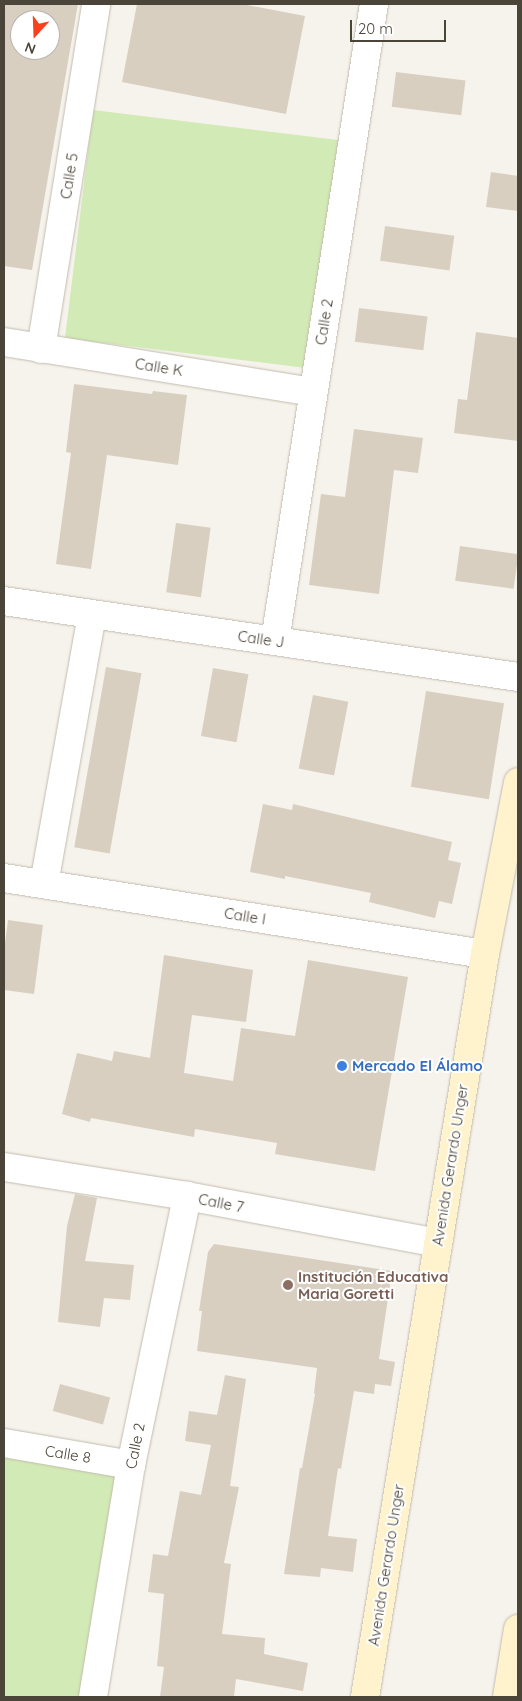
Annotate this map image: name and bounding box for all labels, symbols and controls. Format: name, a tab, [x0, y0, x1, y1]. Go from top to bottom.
north arrow	[10, 10, 60, 60]
scale bar	[352, 10, 448, 42]
text: 20 m	[358, 19, 393, 38]
text: N	[22, 38, 38, 58]
street label: Calle 5	[56, 152, 82, 200]
street label: Calle 2	[311, 298, 337, 346]
street label: Calle K	[134, 354, 184, 380]
street label: Calle J	[237, 627, 285, 651]
street label: Calle I	[223, 904, 267, 928]
place label: Mercado El Álamo	[352, 1057, 483, 1075]
marker: Mercado El Álamo	[336, 1060, 348, 1072]
street label: Avenida Gerardo Unger	[428, 1083, 472, 1247]
street label: Calle 7	[197, 1190, 245, 1216]
place label: Institución Educativa Maria Goretti	[298, 1267, 448, 1302]
marker: Institución Educativa Maria Goretti	[282, 1279, 294, 1291]
street label: Calle 2	[122, 1421, 148, 1471]
street label: Calle 8	[44, 1441, 92, 1467]
street label: Avenida Gerardo Unger	[364, 1483, 408, 1647]

